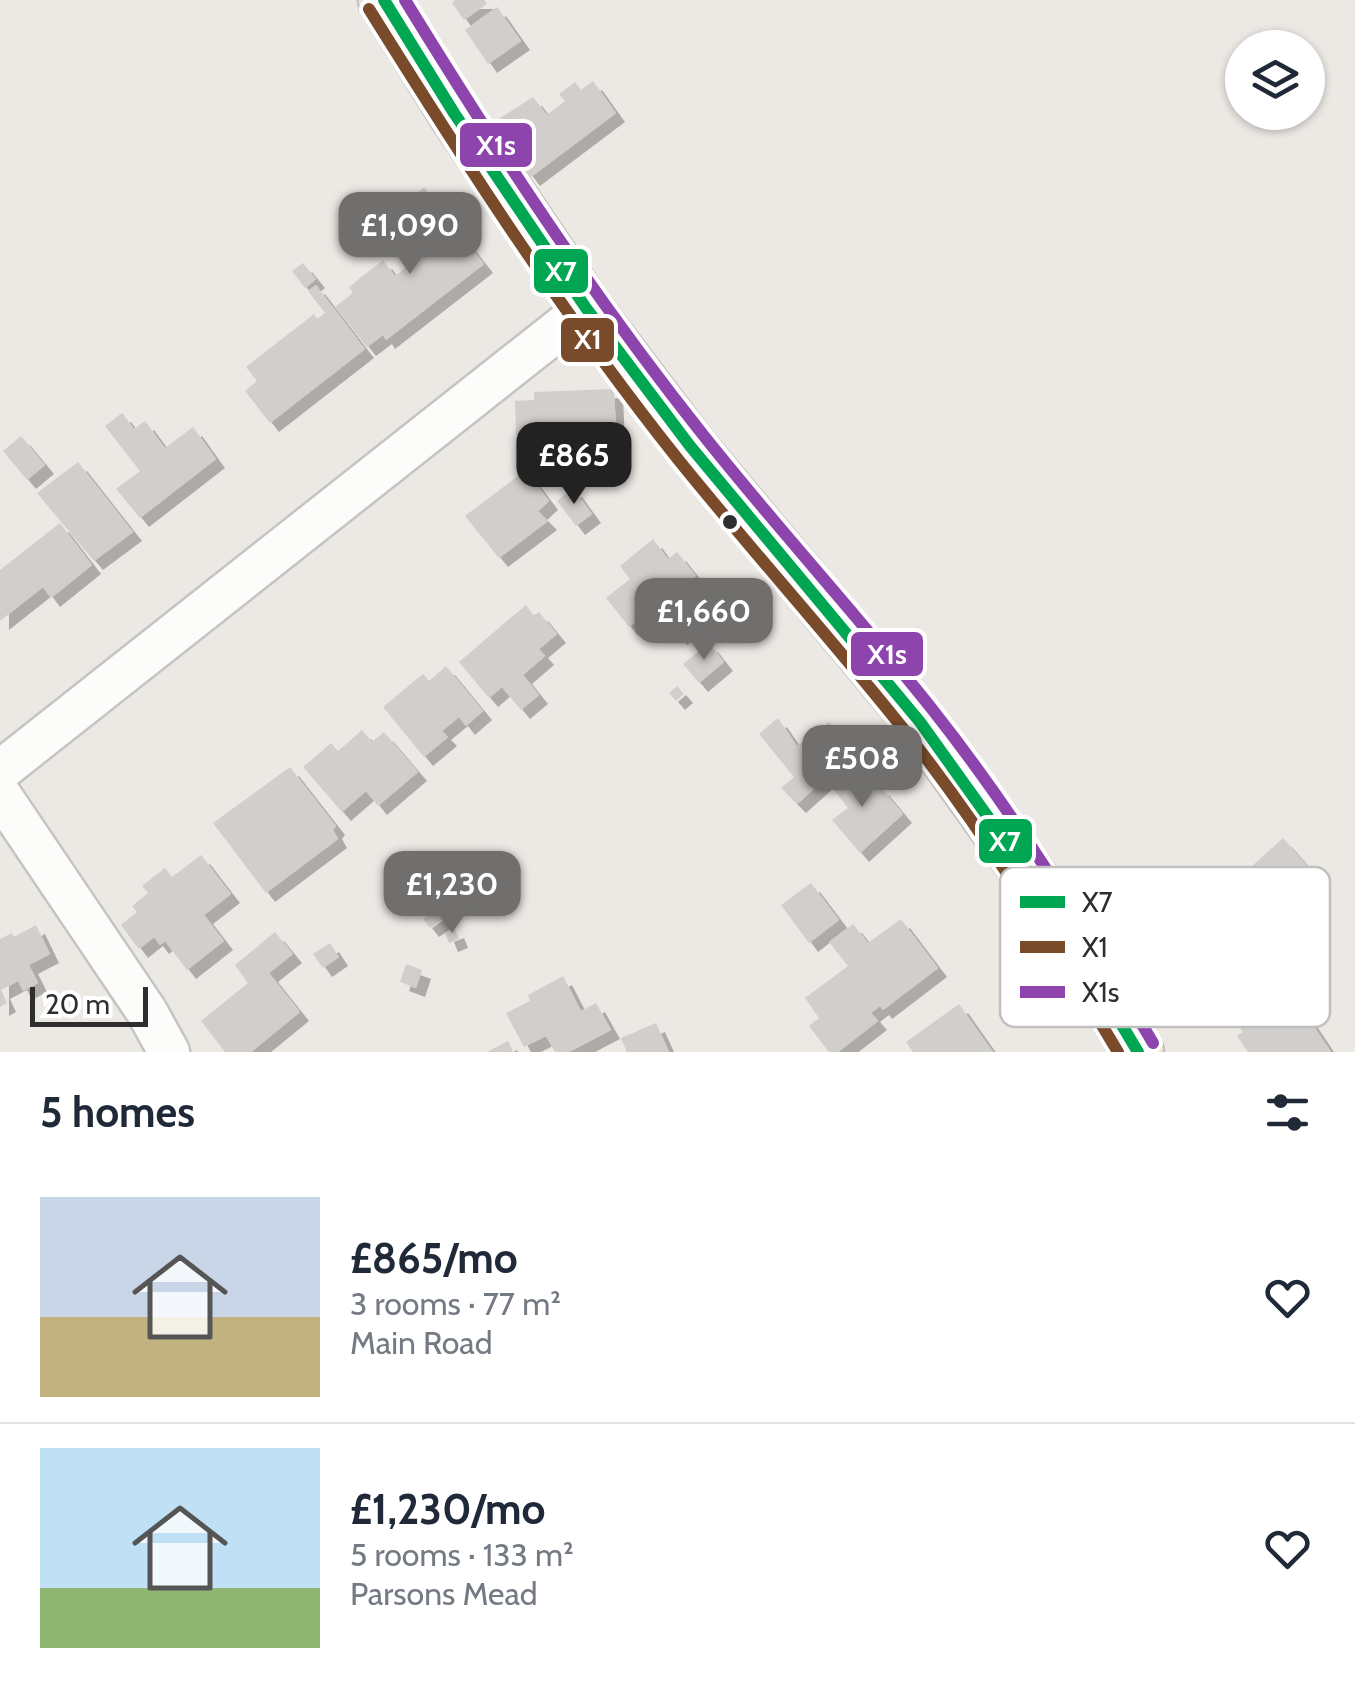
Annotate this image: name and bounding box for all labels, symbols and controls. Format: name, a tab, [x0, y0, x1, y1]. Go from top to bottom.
map controls	[1225, 30, 1325, 130]
button: layers	[1225, 30, 1325, 130]
line badge: X1s	[458, 121, 534, 169]
text: X1s	[475, 128, 516, 162]
pin: £1,090	[329, 192, 491, 277]
text: £1,090	[361, 205, 459, 244]
line badge: X7	[532, 247, 590, 295]
text: X7	[544, 254, 578, 288]
line badge: X1	[559, 316, 616, 364]
text: X1	[573, 322, 602, 356]
pin: £865	[515, 422, 633, 507]
text: £865	[538, 435, 610, 474]
unlabelled marker	[720, 512, 740, 532]
pin: £1,660	[623, 578, 785, 663]
text: £1,660	[657, 591, 751, 630]
line badge: X1s	[849, 630, 925, 678]
text: X1s	[866, 637, 907, 671]
pin: £508	[803, 725, 921, 810]
text: £508	[824, 738, 900, 777]
line badge: X7	[977, 817, 1034, 865]
text: X7	[988, 824, 1022, 858]
pin: £1,230	[371, 851, 533, 936]
text: £1,230	[406, 864, 498, 903]
legend	[1000, 867, 1330, 1027]
text: X7	[1082, 885, 1113, 919]
text: X1	[1082, 930, 1108, 964]
text: X1s	[1082, 975, 1119, 1009]
scale bar	[30, 982, 148, 1026]
text: 20 m	[45, 987, 110, 1021]
icon: filters	[1260, 1085, 1315, 1140]
text: 5 homes	[40, 1086, 195, 1138]
text: £865/mo	[350, 1232, 518, 1284]
icon: home	[120, 1237, 240, 1357]
icon: heart	[1260, 1270, 1315, 1325]
text: 3 rooms · 77 m²	[350, 1284, 561, 1323]
text: Main Road	[350, 1323, 492, 1362]
text: £1,230/mo	[350, 1483, 545, 1535]
icon: home	[120, 1488, 240, 1608]
icon: heart	[1260, 1521, 1315, 1576]
text: 5 rooms · 133 m²	[350, 1535, 574, 1574]
text: Parsons Mead	[350, 1574, 538, 1613]

